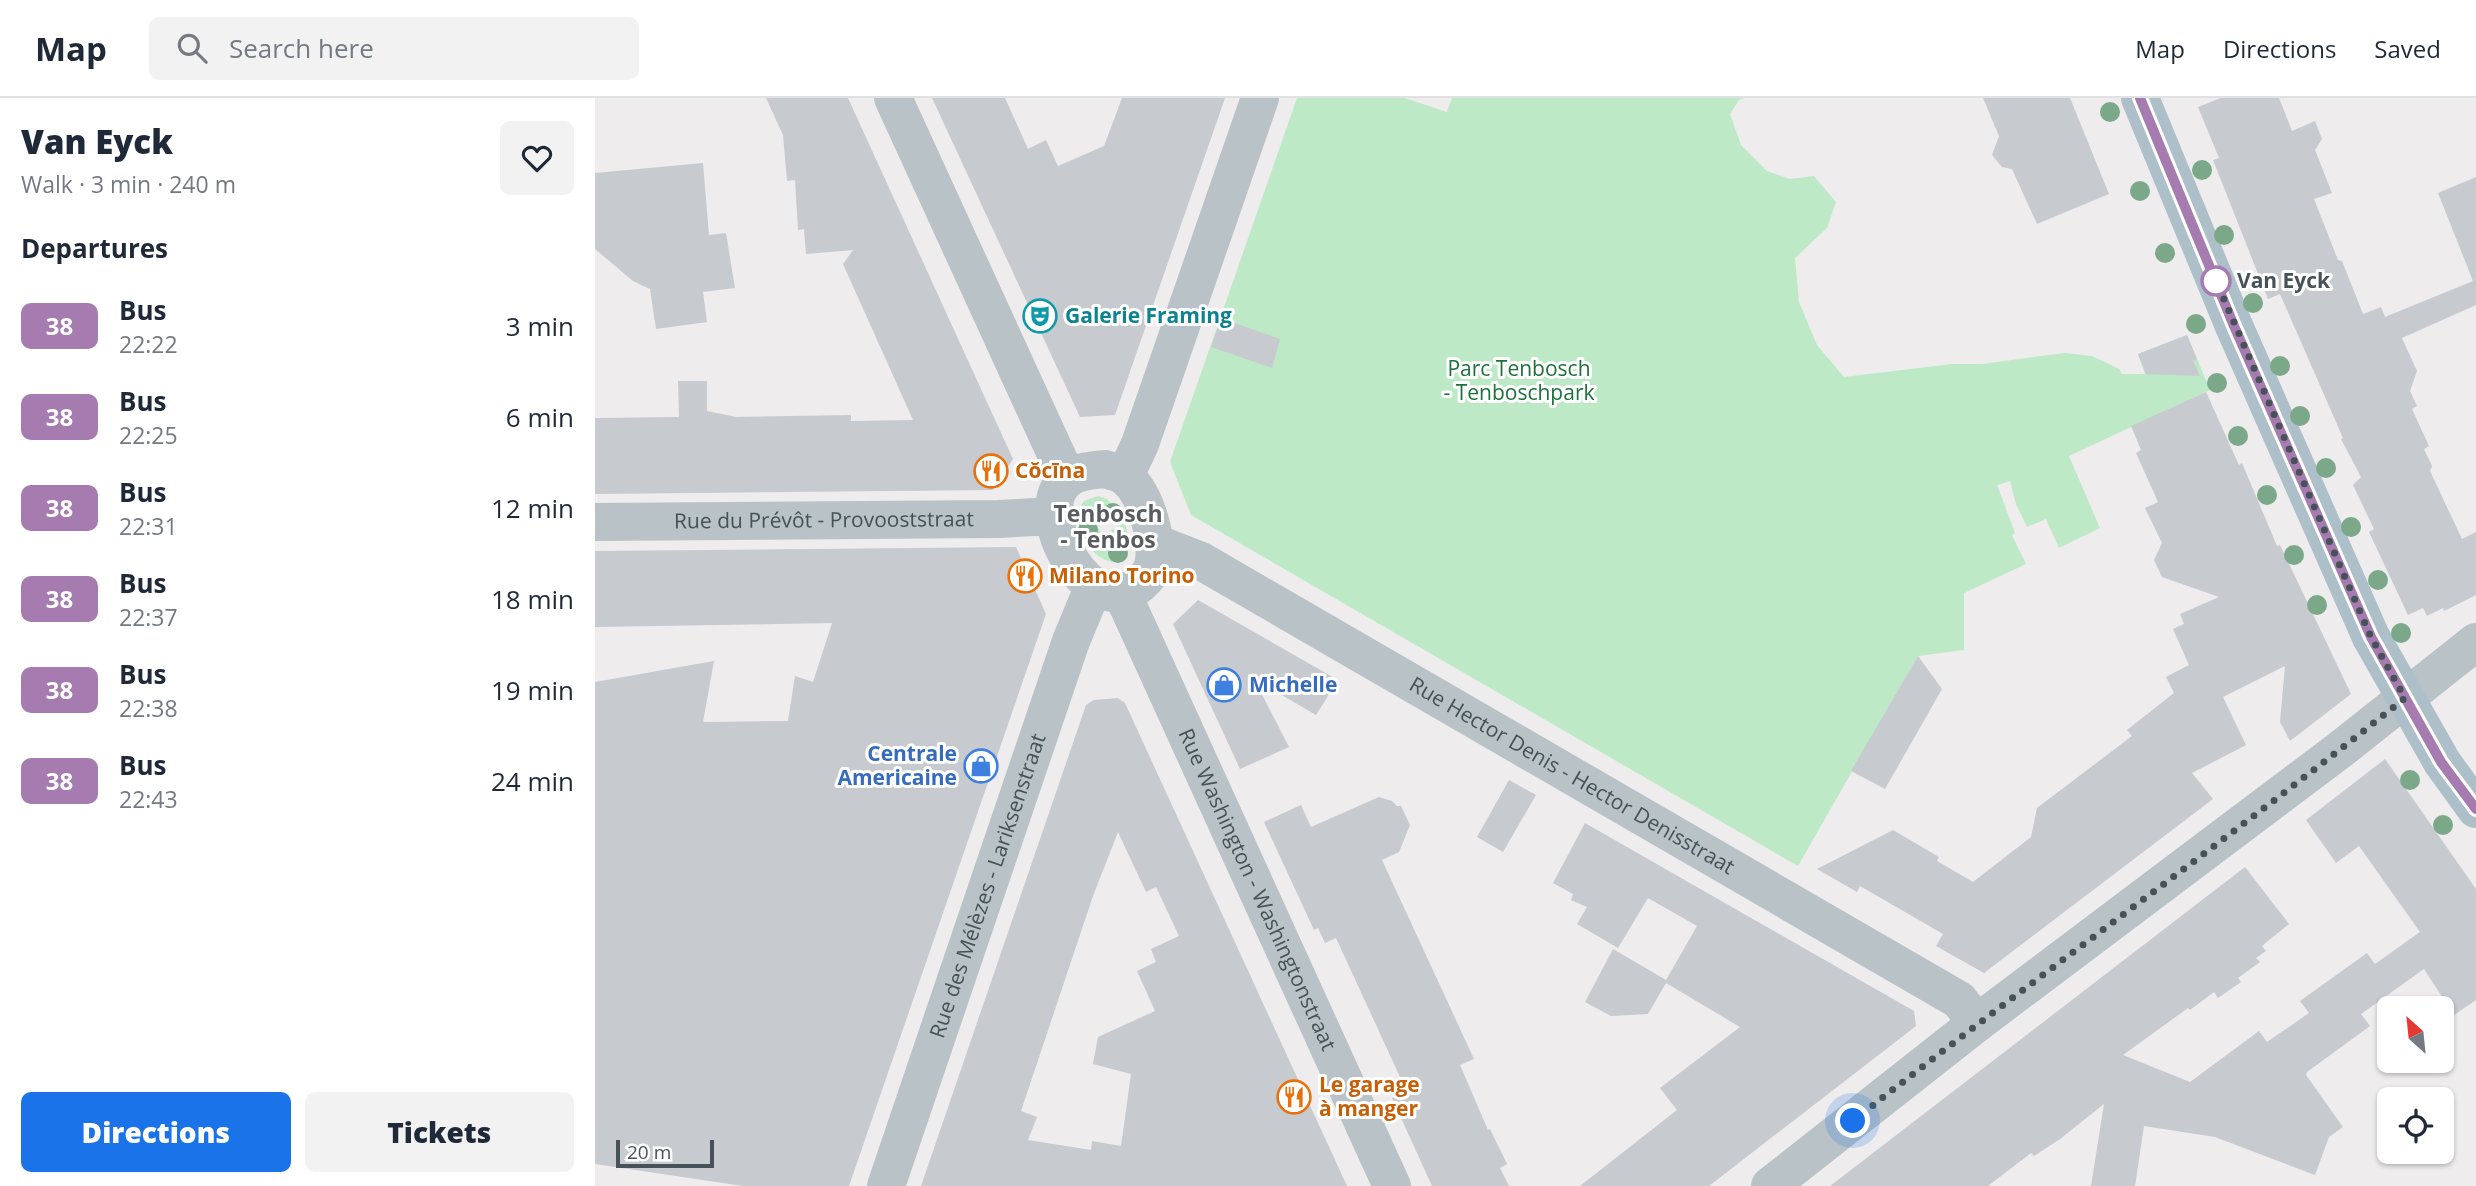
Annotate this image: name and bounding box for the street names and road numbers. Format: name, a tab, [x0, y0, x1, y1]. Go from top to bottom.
street label: Rue du Prévôt - Provooststraat	[674, 504, 974, 534]
street label: Rue Hector Denis - Hector Denisstraat	[1405, 670, 1740, 880]
street label: Rue Washington - Washingtonstraat	[1173, 724, 1343, 1055]
street label: Rue des Mélèzes - Lariksenstraat	[922, 730, 1052, 1041]

